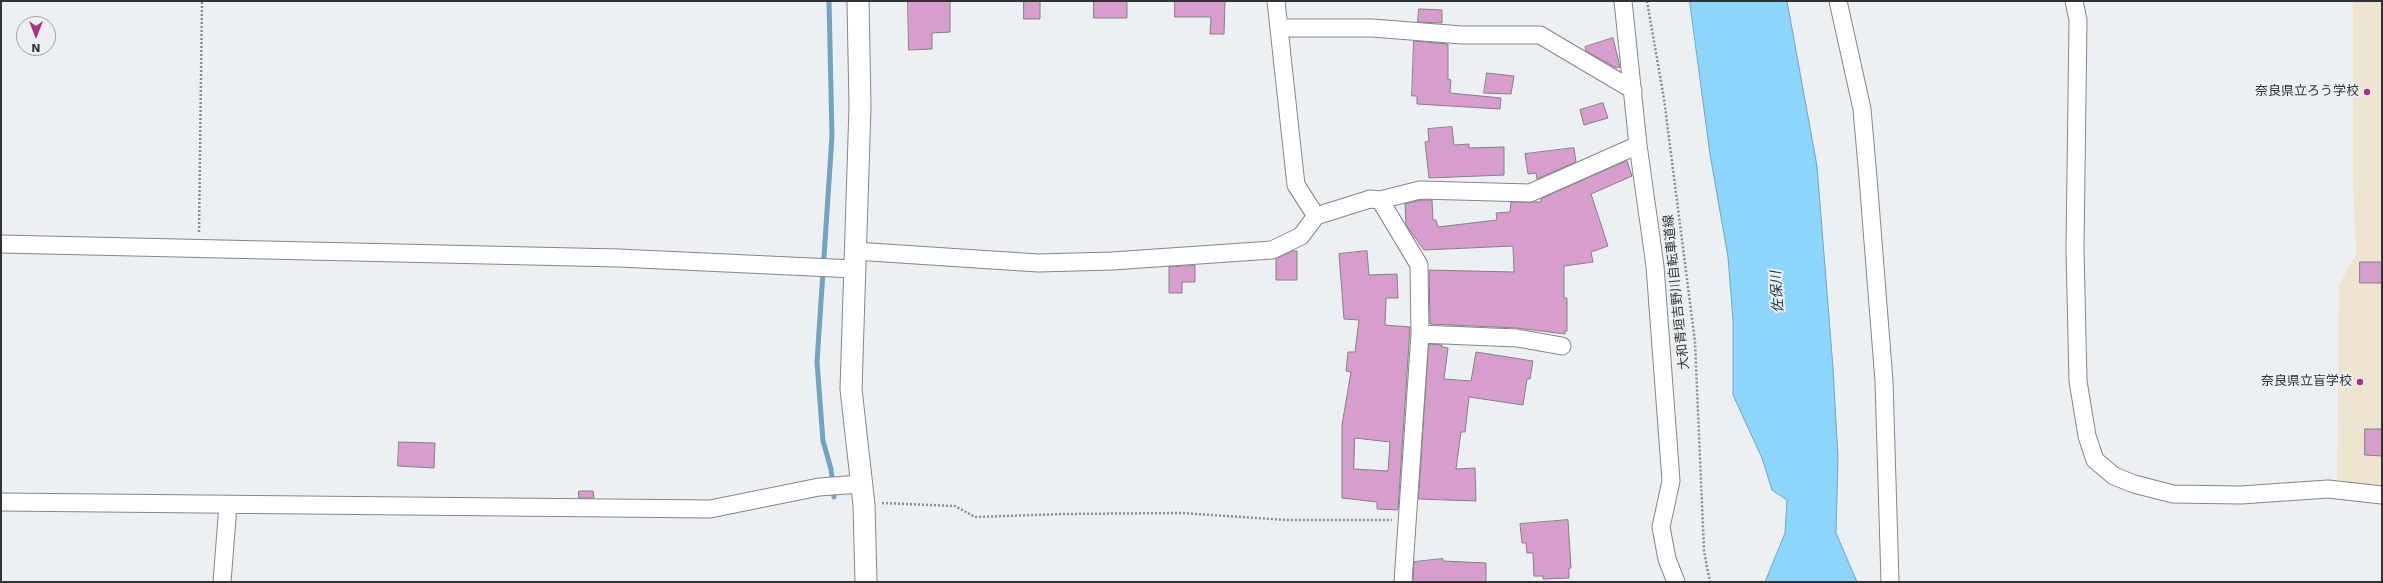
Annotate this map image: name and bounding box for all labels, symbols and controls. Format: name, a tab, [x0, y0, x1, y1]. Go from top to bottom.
north arrow	[16, 16, 56, 56]
text: N	[31, 41, 41, 54]
place label: 奈良県立ろう学校	[2255, 84, 2359, 100]
marker: 奈良県立ろう学校	[2362, 87, 2372, 97]
street label: 大和青垣吉野川自転車道線	[1661, 214, 1693, 370]
water label: 佐保川	[1768, 270, 1788, 314]
place label: 奈良県立盲学校	[2261, 374, 2352, 390]
marker: 奈良県立盲学校	[2355, 377, 2365, 387]

